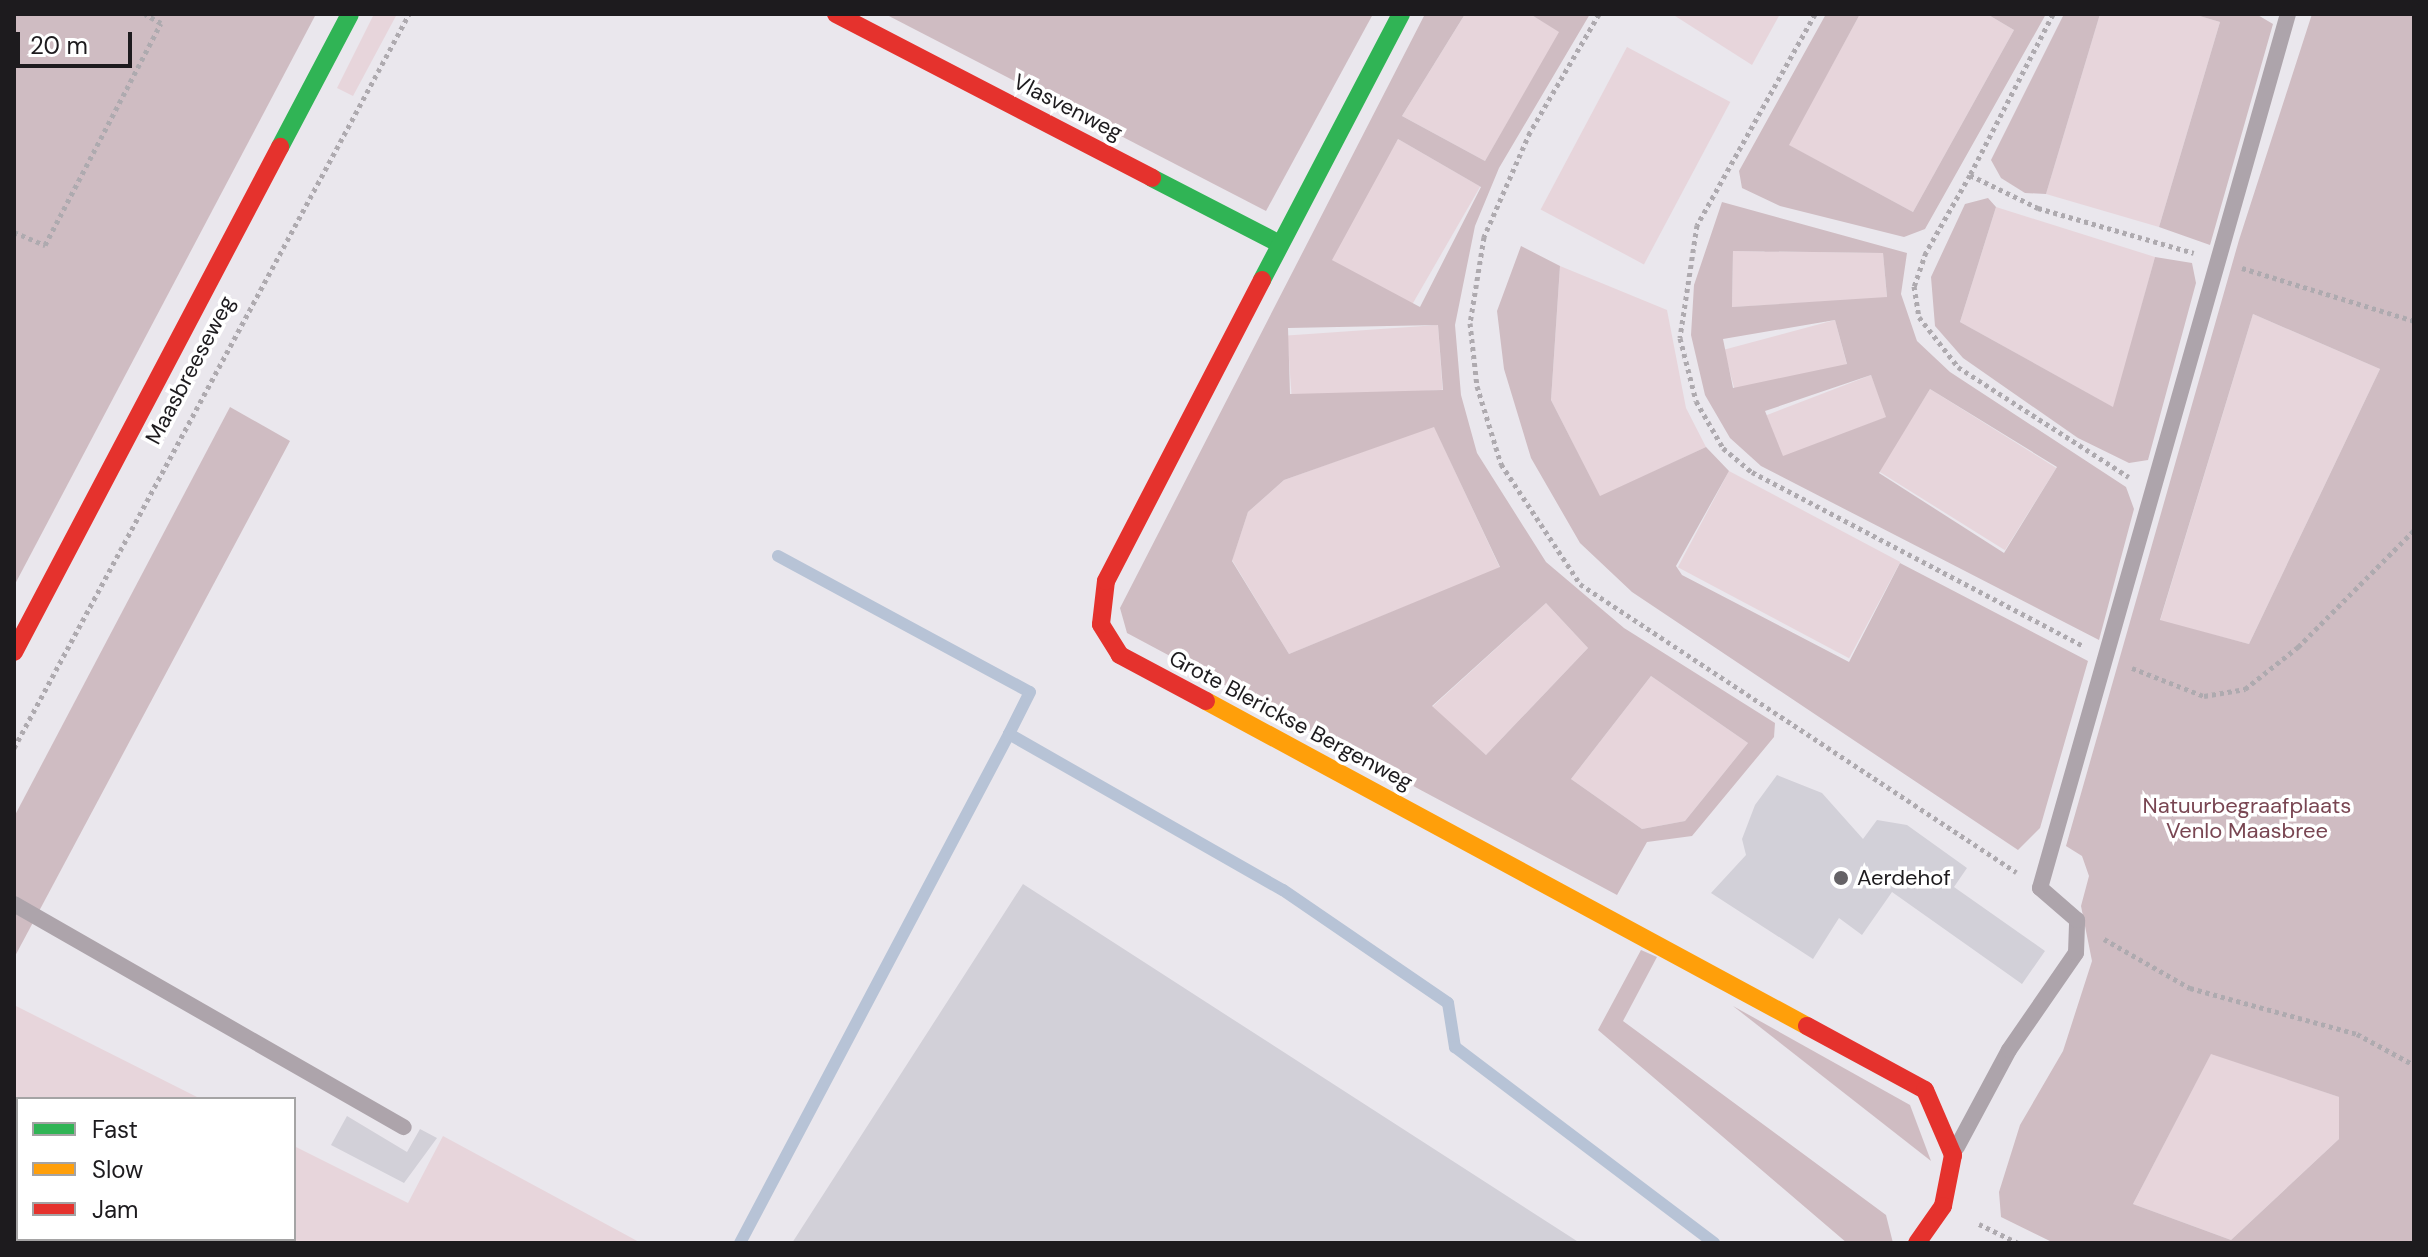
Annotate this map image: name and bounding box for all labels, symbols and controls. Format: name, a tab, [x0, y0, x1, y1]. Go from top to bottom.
scale bar	[20, 16, 136, 66]
text: 20 m	[30, 30, 88, 61]
street label: Vlasvenweg	[1009, 68, 1127, 146]
street label: Maasbreeseweg	[140, 291, 240, 449]
street label: Grote Blerickse Bergenweg	[1165, 645, 1417, 795]
park label: Natuurbegraafplaats Venlo Maasbree	[2143, 792, 2351, 844]
place label: Aerdehof	[1857, 865, 1951, 891]
marker: Aerdehof	[1832, 869, 1850, 887]
legend	[16, 1097, 296, 1241]
text: Fast	[92, 1114, 138, 1145]
text: Slow	[92, 1154, 143, 1185]
text: Jam	[92, 1194, 138, 1225]

